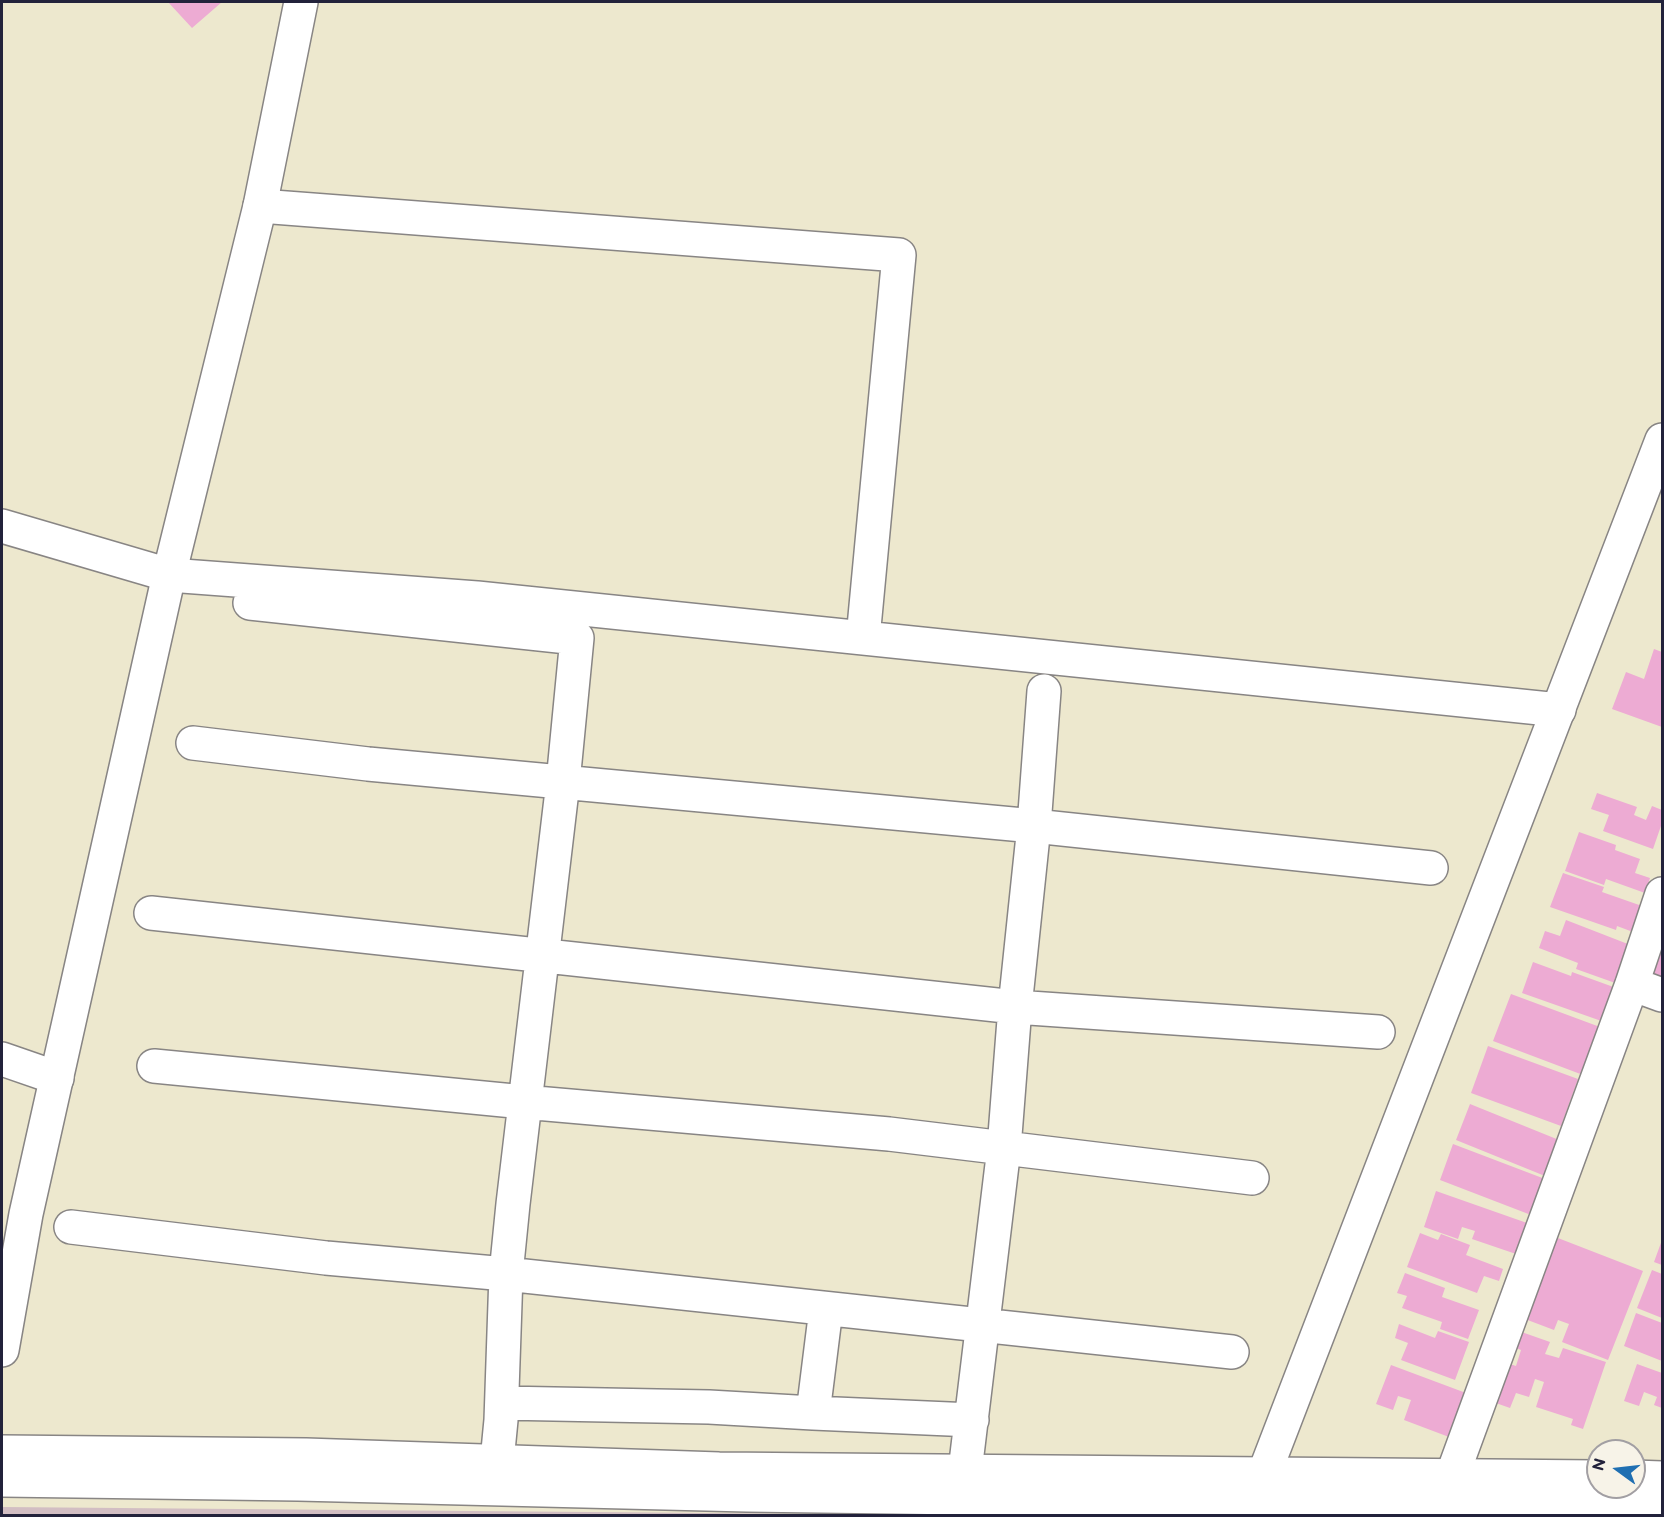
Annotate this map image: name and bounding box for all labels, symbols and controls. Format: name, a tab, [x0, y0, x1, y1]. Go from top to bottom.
north arrow	[1586, 1439, 1646, 1499]
text: N	[1589, 1456, 1611, 1473]

